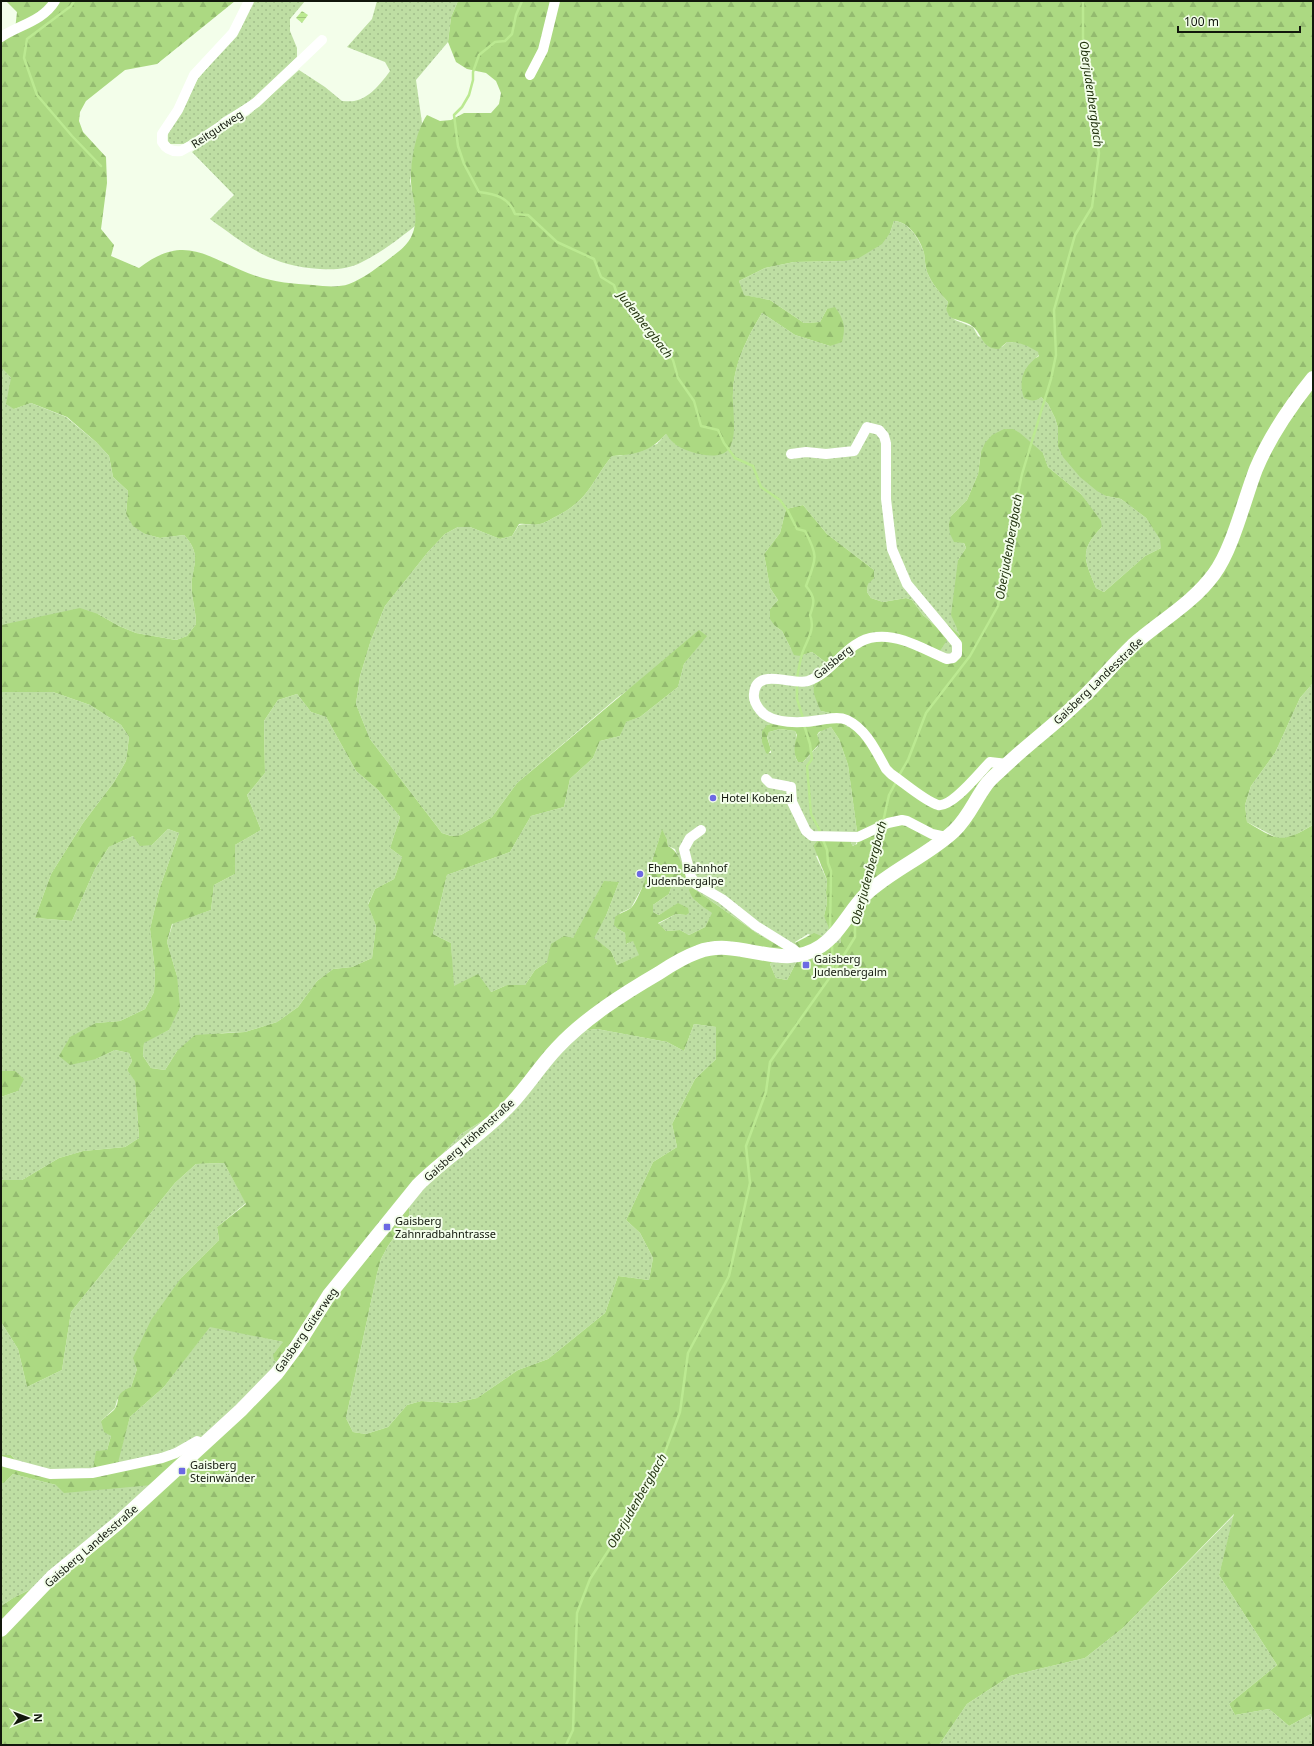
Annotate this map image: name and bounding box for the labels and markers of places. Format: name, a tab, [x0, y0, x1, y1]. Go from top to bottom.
place label: Hotel Kobenzl	[721, 790, 793, 805]
marker: Hotel Kobenzl	[708, 793, 718, 803]
place label: Ehem. Bahnhof Judenbergalpe	[647, 860, 729, 888]
marker: Ehem. Bahnhof Judenbergalpe	[635, 869, 645, 879]
place label: Gaisberg Judenbergalm	[813, 951, 887, 979]
marker: Gaisberg Judenbergalm	[801, 960, 811, 970]
place label: Gaisberg Zahnradbahntrasse	[395, 1213, 496, 1241]
marker: Gaisberg Zahnradbahntrasse	[382, 1222, 392, 1232]
place label: Gaisberg Steinwänder	[190, 1457, 255, 1485]
marker: Gaisberg Steinwänder	[177, 1466, 187, 1476]

